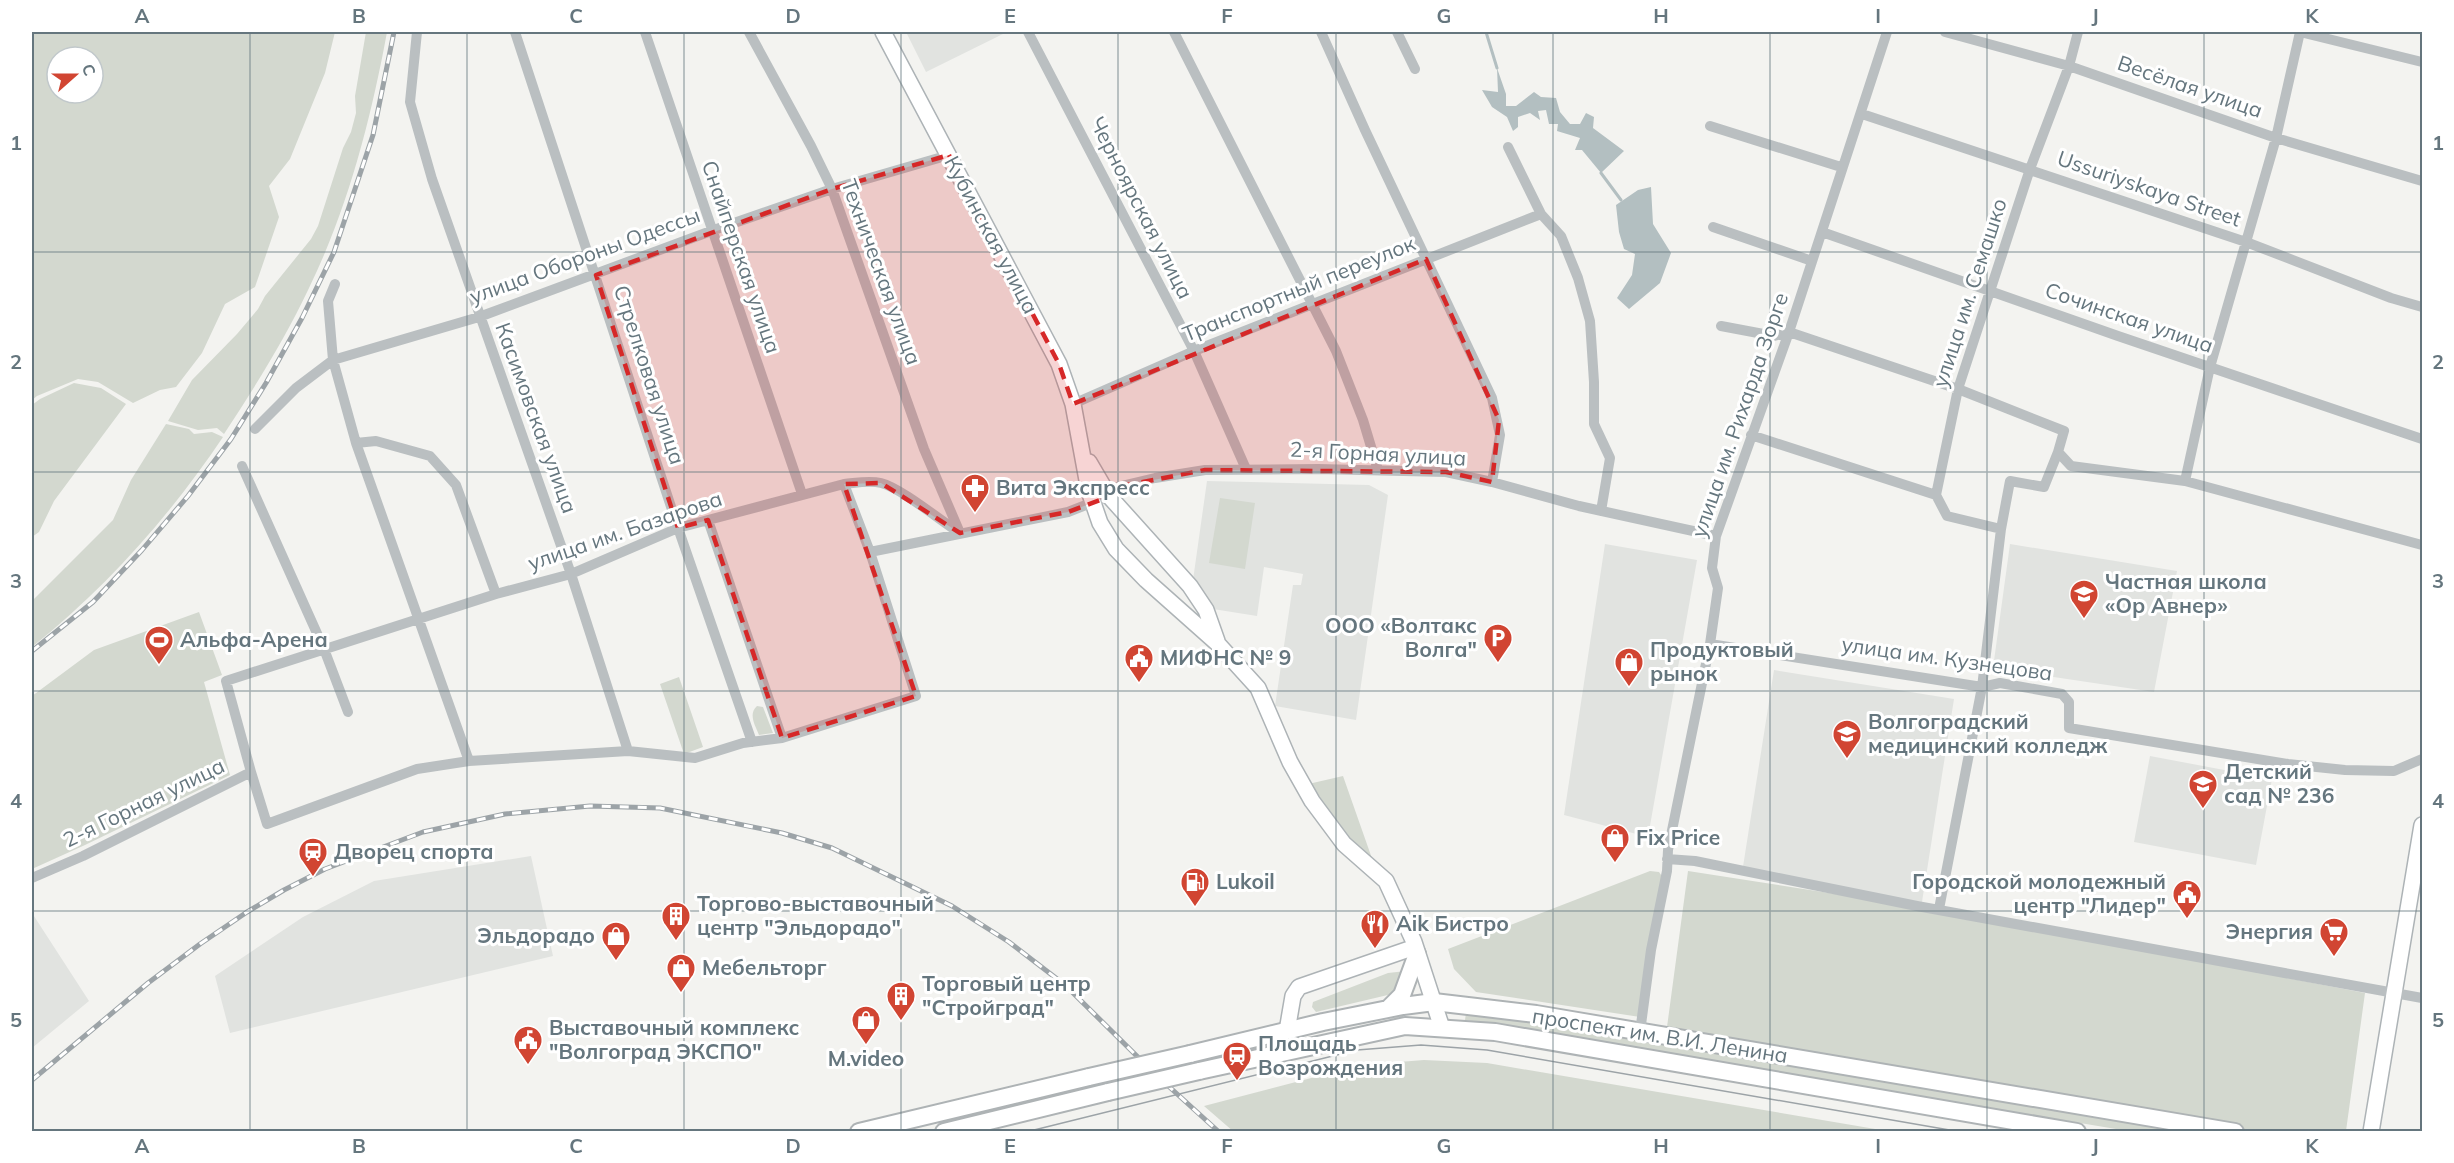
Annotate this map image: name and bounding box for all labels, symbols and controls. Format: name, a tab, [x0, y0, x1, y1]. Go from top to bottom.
text: A	[135, 3, 150, 28]
text: B	[352, 3, 366, 28]
text: C	[569, 3, 583, 28]
text: D	[785, 3, 801, 28]
text: E	[1004, 3, 1016, 28]
text: F	[1221, 3, 1233, 28]
text: G	[1437, 3, 1451, 28]
text: H	[1653, 3, 1669, 28]
text: I	[1875, 3, 1881, 28]
text: J	[2091, 3, 2099, 28]
text: K	[2305, 3, 2319, 28]
north arrow	[45, 45, 105, 105]
street label: Весёлая улица	[2114, 49, 2266, 123]
text: С	[78, 61, 100, 78]
street label: Черноярская улица	[1085, 112, 1199, 303]
text: 1	[10, 130, 22, 155]
text: 1	[2432, 130, 2444, 155]
street label: Ussuriyskaya Street	[2054, 144, 2245, 232]
street label: Кубинская улица	[939, 151, 1044, 318]
street label: Снайперская улица	[697, 157, 787, 356]
street label: Техническая улица	[836, 175, 928, 368]
street label: улица им. Семашко	[1926, 195, 2012, 390]
street label: улица Обороны Одессы	[466, 201, 703, 309]
street label: Транспортный переулок	[1179, 229, 1419, 347]
street label: Сочинская улица	[2042, 276, 2217, 358]
street label: Стрелковая улица	[609, 282, 691, 468]
street label: улица им. Рихарда Зорге	[1685, 289, 1793, 541]
street label: Касимовская улица	[490, 319, 583, 516]
text: 2	[10, 349, 22, 374]
text: 2	[2432, 349, 2444, 374]
street label: 2-я Горная улица	[1289, 435, 1467, 471]
pharmacy icon: Вита Экспресс	[959, 472, 991, 514]
place label: Вита Экспресс	[996, 474, 1150, 500]
street label: улица им. Базарова	[524, 485, 725, 575]
text: 3	[10, 568, 22, 593]
place label: Частная школа «Ор Авнер»	[2105, 568, 2267, 618]
text: 3	[2432, 568, 2444, 593]
school or university icon: Частная школа «Ор Авнер»	[2068, 578, 2100, 620]
place label: ООО «Волтакс Волга"	[1325, 612, 1477, 662]
parking icon: ООО «Волтакс Волга"	[1482, 622, 1514, 664]
sports icon: Альфа-Арена	[143, 624, 175, 666]
place label: Альфа-Арена	[180, 626, 328, 652]
street label: улица им. Кузнецова	[1840, 630, 2054, 686]
place label: Продуктовый рынок	[1650, 636, 1794, 686]
public building icon: МИФНС № 9	[1123, 642, 1155, 684]
place label: МИФНС № 9	[1160, 644, 1291, 670]
shop icon: Продуктовый рынок	[1613, 646, 1645, 688]
place label: Волгоградский медицинский колледж	[1868, 708, 2107, 758]
school or university icon: Волгоградский медицинский колледж	[1831, 718, 1863, 760]
street label: 2-я Горная улица	[59, 752, 229, 852]
place label: Детский сад № 236	[2224, 758, 2334, 808]
school or university icon: Детский сад № 236	[2187, 768, 2219, 810]
text: 4	[10, 788, 22, 813]
text: 4	[2432, 788, 2444, 813]
shop icon: Fix Price	[1599, 822, 1631, 864]
place label: Fix Price	[1636, 824, 1720, 850]
station icon: Дворец спорта	[297, 836, 329, 878]
place label: Дворец спорта	[334, 838, 494, 864]
fuel station icon: Lukoil	[1179, 866, 1211, 908]
place label: Lukoil	[1216, 868, 1275, 894]
place label: Городской молодежный центр "Лидер"	[1912, 868, 2166, 918]
public building icon: Городской молодежный центр "Лидер"	[2171, 878, 2203, 920]
place label: Торгово-выставочный центр "Эльдорадо"	[697, 890, 934, 940]
building icon: Торгово-выставочный центр "Эльдорадо"	[660, 900, 692, 942]
restaurant icon: Aik Бистро	[1359, 908, 1391, 950]
place label: Aik Бистро	[1396, 910, 1509, 936]
supermarket icon: Энергия	[2318, 916, 2350, 958]
place label: Энергия	[2226, 918, 2313, 944]
shop icon: Эльдорадо	[600, 920, 632, 962]
place label: Эльдорадо	[477, 922, 595, 948]
shop icon: Мебельторг	[665, 952, 697, 994]
place label: Мебельторг	[702, 954, 827, 980]
place label: Торговый центр "Стройград"	[922, 970, 1091, 1020]
building icon: Торговый центр "Стройград"	[885, 980, 917, 1022]
street label: проспект им. В.И. Ленина	[1531, 1002, 1790, 1068]
shop icon: M.video	[850, 1004, 882, 1046]
text: 5	[10, 1007, 22, 1032]
text: 5	[2432, 1007, 2444, 1032]
place label: Выставочный комплекс "Волгоград ЭКСПО"	[549, 1014, 800, 1064]
public building icon: Выставочный комплекс "Волгоград ЭКСПО"	[512, 1024, 544, 1066]
place label: Площадь Возрождения	[1258, 1030, 1403, 1080]
station icon: Площадь Возрождения	[1221, 1040, 1253, 1082]
place label: M.video	[828, 1045, 904, 1071]
text: A	[135, 1133, 150, 1158]
text: B	[352, 1133, 366, 1158]
text: C	[569, 1133, 583, 1158]
text: D	[785, 1133, 801, 1158]
text: E	[1004, 1133, 1016, 1158]
text: F	[1221, 1133, 1233, 1158]
text: G	[1437, 1133, 1451, 1158]
text: H	[1653, 1133, 1669, 1158]
text: I	[1875, 1133, 1881, 1158]
text: J	[2091, 1133, 2099, 1158]
text: K	[2305, 1133, 2319, 1158]

